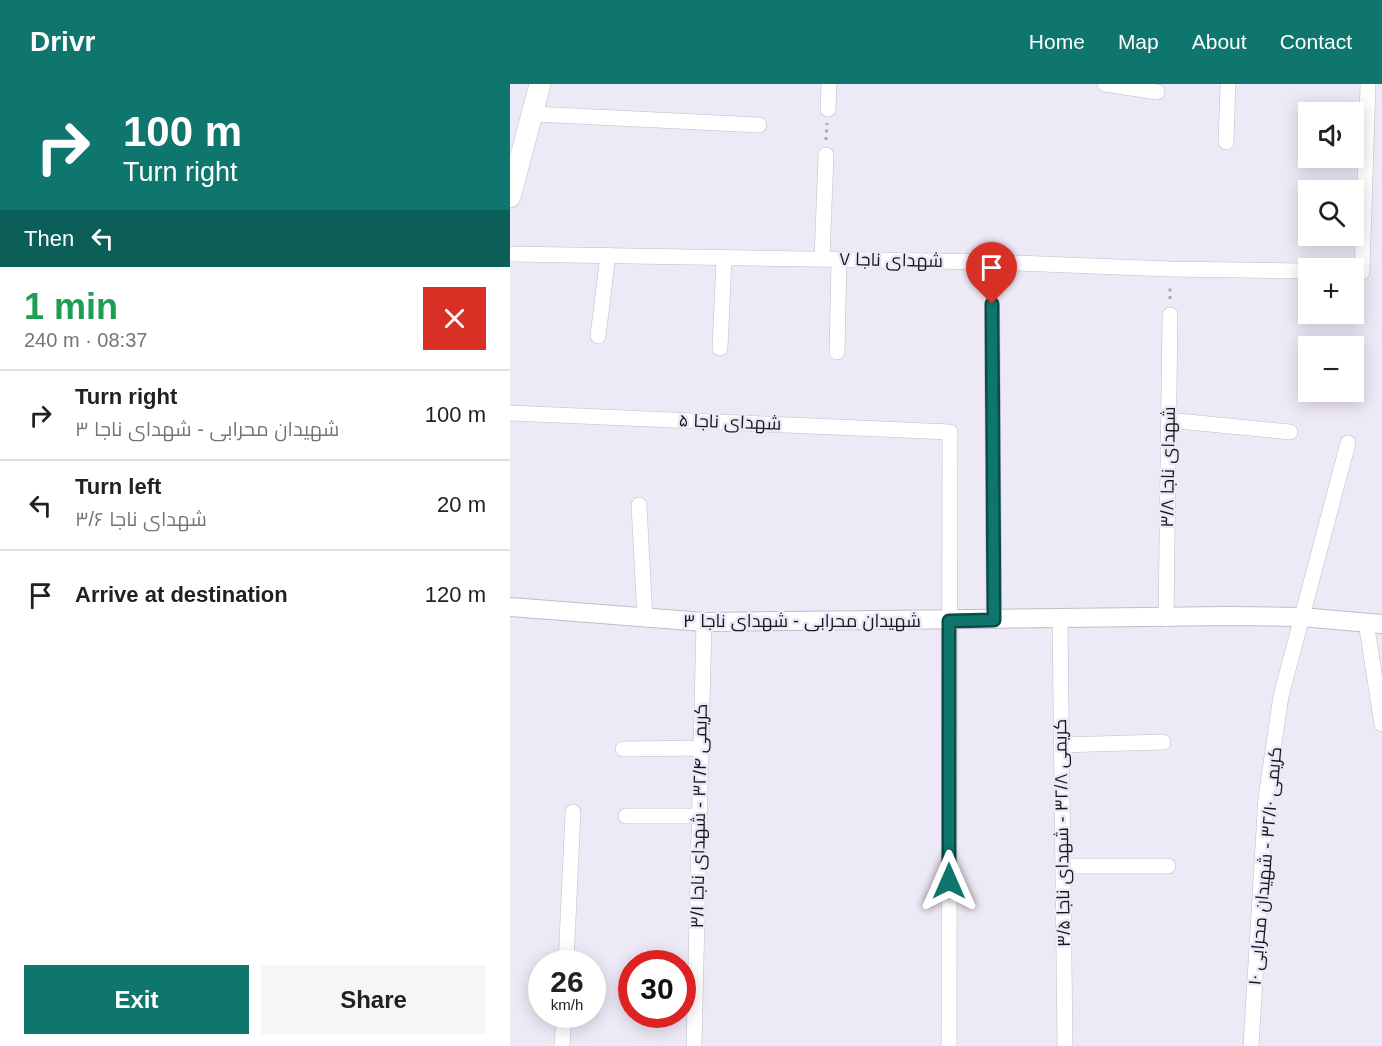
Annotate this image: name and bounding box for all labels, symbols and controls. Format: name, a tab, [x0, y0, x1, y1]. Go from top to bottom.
text: Drivr	[30, 26, 95, 57]
text: Home	[1029, 30, 1085, 53]
text: Map	[1118, 30, 1159, 53]
text: About	[1192, 30, 1247, 53]
text: Contact	[1280, 30, 1352, 53]
map controls	[1298, 102, 1364, 402]
button: sound	[1298, 102, 1364, 168]
icon: right	[24, 108, 102, 186]
text: 100 m	[123, 108, 242, 155]
text: Turn right	[123, 157, 238, 187]
button: search	[1298, 180, 1364, 246]
icon: left	[86, 222, 119, 255]
text: Then	[24, 226, 74, 251]
pin	[966, 242, 1017, 304]
street label: شهدای ناجا ۷	[839, 249, 943, 272]
icon: arrive	[975, 251, 1008, 284]
button: +	[1298, 258, 1364, 324]
text: 1 min	[24, 286, 118, 327]
button: close	[423, 287, 486, 350]
text: 240 m · 08:37	[24, 329, 147, 351]
button: −	[1298, 336, 1364, 402]
text: Turn right	[75, 384, 177, 409]
icon: right	[24, 399, 57, 432]
text: 100 m	[425, 402, 486, 427]
street label: شهدای ناجا ۳/۸	[1157, 406, 1180, 528]
street label: شهدای ناجا ۵	[678, 410, 782, 435]
text: شهیدان محرابی - شهدای ناجا ۳	[75, 418, 339, 440]
text: Turn left	[75, 474, 161, 499]
icon: left	[24, 489, 57, 522]
text: 20 m	[437, 492, 486, 517]
text: شهدای ناجا ۳/۶	[75, 508, 207, 530]
icon: arrive	[24, 579, 57, 612]
text: Arrive at destination	[75, 582, 288, 607]
text: 120 m	[425, 582, 486, 607]
street label: شهیدان محرابی - شهدای ناجا ۳	[683, 611, 921, 632]
street label: کریمی ۳۲/۴ - شهدای ناجا ۳/۱	[687, 704, 712, 929]
street label: کریمی ۳۲/۸ - شهدای ناجا ۳/۵	[1050, 719, 1075, 947]
street label: کریمی ۳۲/۱۰ - شهیدان محرابی ۱۰	[1245, 746, 1286, 986]
position arrow	[917, 849, 981, 913]
speed limit sign: 30	[618, 950, 696, 1028]
button: Exit	[24, 965, 249, 1034]
button: Share	[261, 965, 486, 1034]
text: 26	[550, 965, 584, 998]
text: km/h	[551, 996, 583, 1013]

